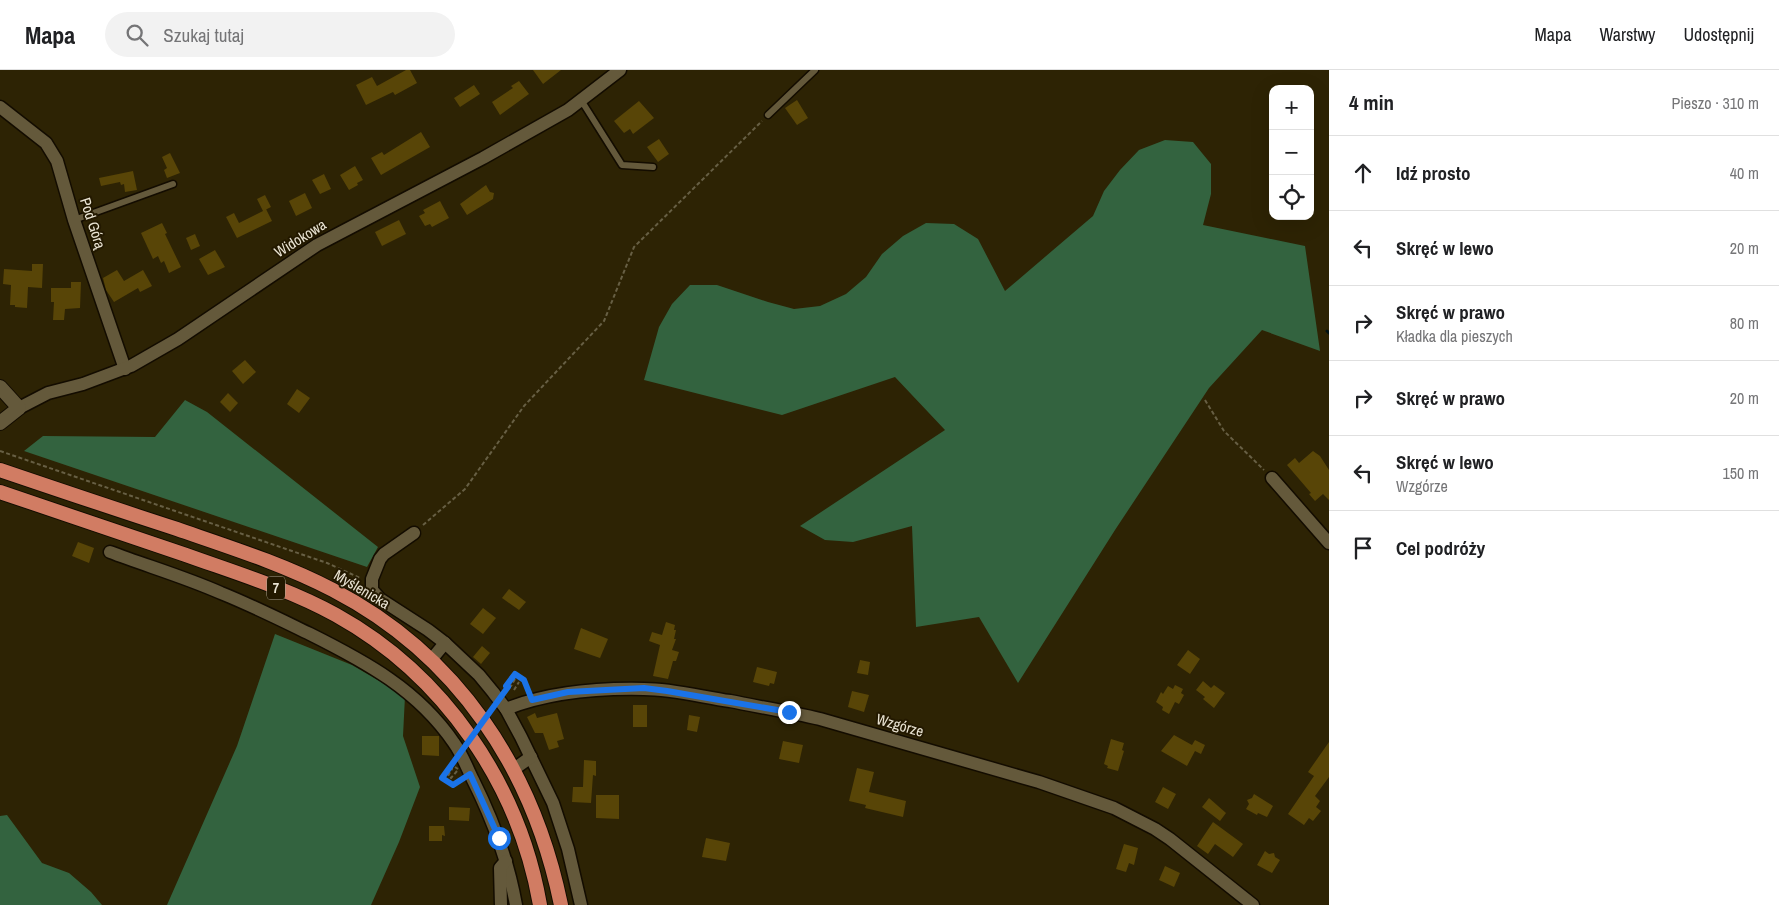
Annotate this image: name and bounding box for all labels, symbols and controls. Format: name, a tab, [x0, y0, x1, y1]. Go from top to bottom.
search box	[105, 12, 455, 57]
text: Mapa	[25, 19, 75, 51]
icon: search	[123, 21, 151, 49]
text: Szukaj tutaj	[163, 22, 244, 48]
text: Mapa	[1534, 22, 1571, 47]
text: Warstwy	[1599, 22, 1655, 47]
text: Udostępnij	[1683, 22, 1754, 47]
map controls	[1269, 85, 1314, 220]
button: +	[1269, 85, 1314, 130]
text: 4 min	[1349, 88, 1394, 117]
text: Pieszo · 310 m	[1671, 92, 1759, 114]
button: −	[1269, 130, 1314, 175]
icon: ahead	[1349, 159, 1377, 187]
text: Idź prosto	[1396, 160, 1470, 186]
text: 40 m	[1730, 162, 1759, 184]
button: locate	[1269, 175, 1314, 220]
street label: Pod Górą	[75, 195, 111, 252]
street label: Widokowa	[270, 214, 330, 262]
icon: left	[1349, 234, 1377, 262]
text: Skręć w lewo	[1396, 235, 1494, 261]
text: 20 m	[1730, 237, 1759, 259]
text: Skręć w prawo	[1396, 299, 1505, 325]
icon: right	[1349, 309, 1377, 337]
text: 80 m	[1730, 312, 1759, 334]
text: Kładka dla pieszych	[1396, 325, 1513, 347]
icon: right	[1349, 384, 1377, 412]
text: Skręć w prawo	[1396, 385, 1505, 411]
text: 20 m	[1730, 387, 1759, 409]
text: Skręć w lewo	[1396, 449, 1494, 475]
icon: left	[1349, 459, 1377, 487]
text: 150 m	[1723, 462, 1759, 484]
text: Wzgórze	[1396, 475, 1448, 497]
icon: arrive	[1349, 534, 1377, 562]
text: Cel podróży	[1396, 535, 1485, 561]
street label: Myślenicka	[330, 564, 394, 614]
road number: 7	[267, 576, 285, 600]
route end	[778, 701, 801, 724]
street label: Wzgórze	[874, 708, 926, 742]
route start	[488, 827, 511, 850]

